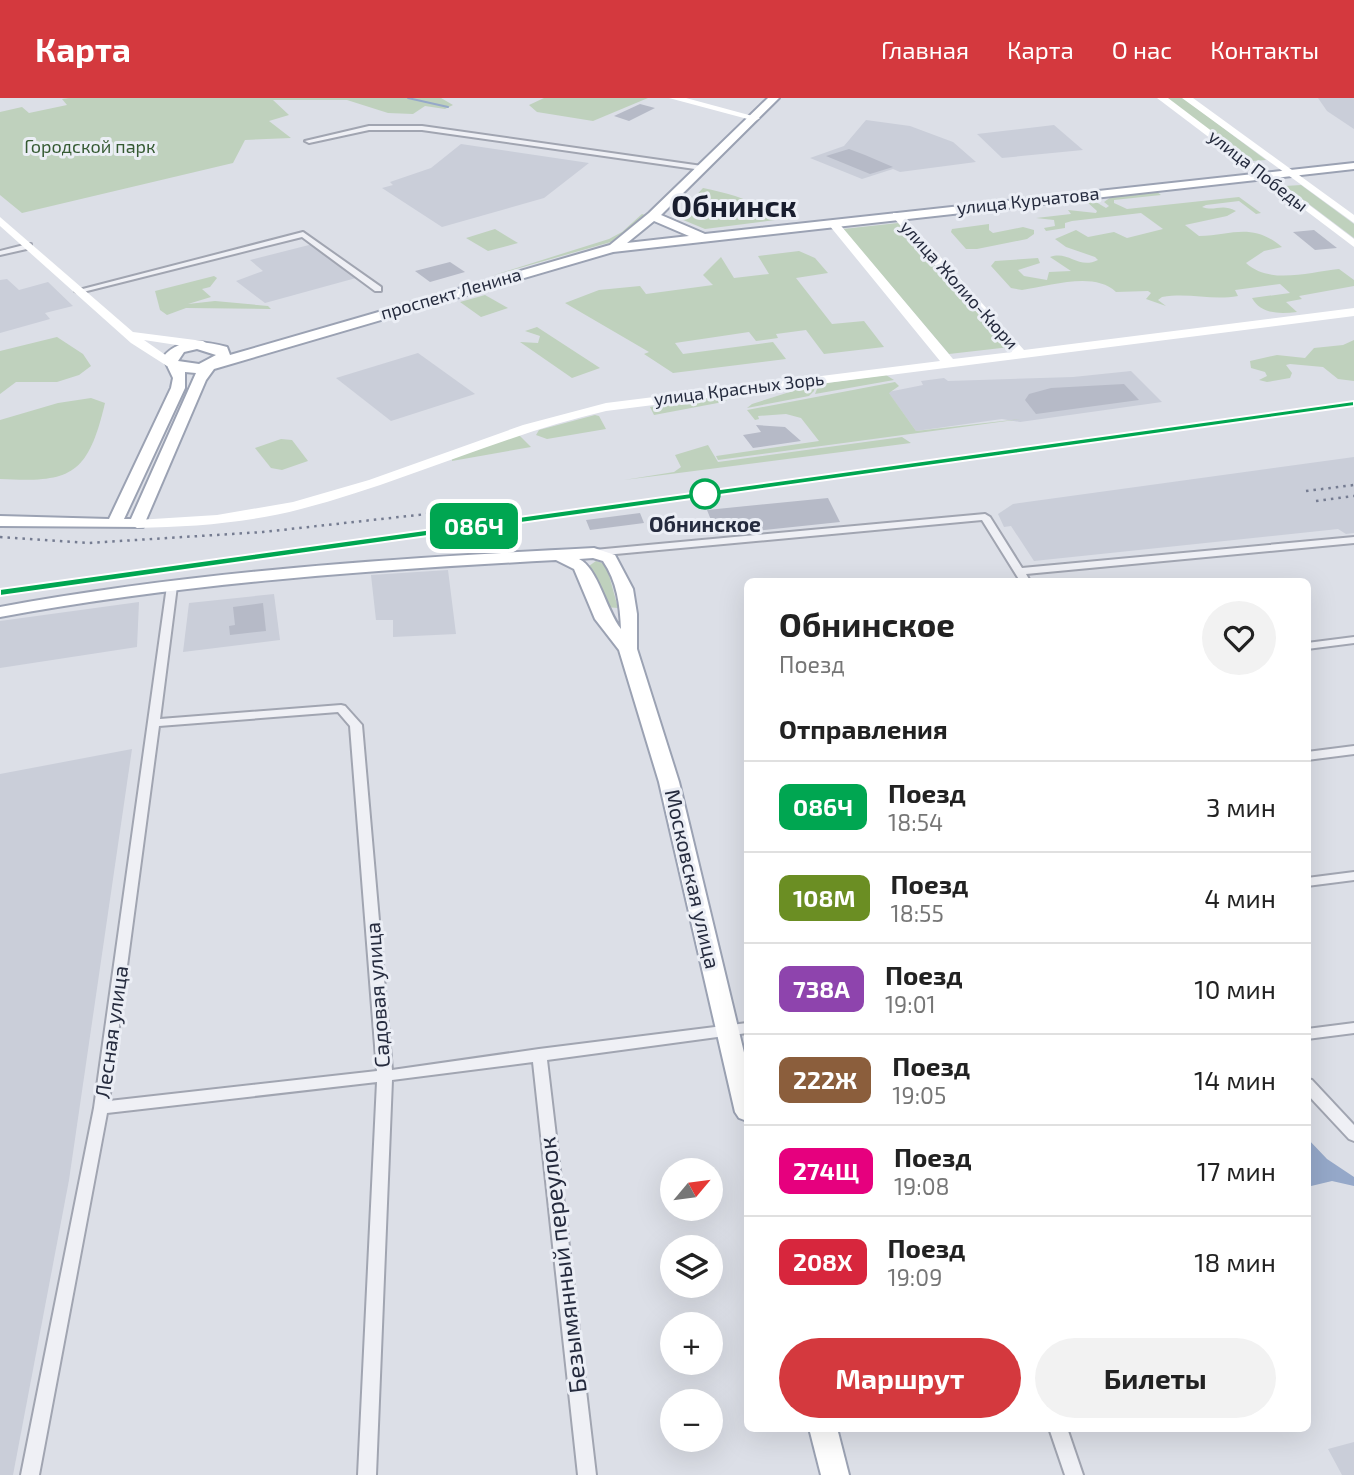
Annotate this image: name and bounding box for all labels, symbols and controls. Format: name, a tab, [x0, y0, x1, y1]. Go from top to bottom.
text: Карта	[35, 29, 131, 69]
text: Главная	[881, 35, 969, 64]
text: Карта	[1007, 35, 1074, 64]
text: О нас	[1112, 35, 1172, 64]
text: Контакты	[1210, 35, 1319, 64]
street label: улица Победы	[1205, 125, 1313, 216]
park label: Городской парк	[24, 135, 156, 157]
street label: улица Курчатова	[955, 182, 1100, 218]
district label: Обнинск	[671, 187, 797, 223]
street label: улица Жолио-Кюри	[896, 215, 1023, 353]
street label: проспект Ленина	[378, 262, 524, 324]
street label: улица Красных Зорь	[652, 367, 825, 409]
marker: Обнинское	[690, 479, 720, 509]
line badge: 086Ч	[425, 503, 523, 549]
text: 086Ч	[444, 511, 504, 540]
place label: Обнинское	[649, 511, 761, 536]
button: heart	[1202, 601, 1276, 675]
text: Обнинское	[779, 604, 955, 644]
text: Поезд	[779, 650, 845, 678]
text: Отправления	[779, 713, 948, 744]
text: Поезд	[888, 777, 966, 808]
street label: Московская улица	[660, 786, 726, 971]
text: 3 мин	[1206, 791, 1276, 822]
text: 086Ч	[793, 792, 853, 821]
text: 18:54	[888, 808, 943, 836]
text: Поезд	[891, 868, 968, 899]
text: 4 мин	[1204, 882, 1276, 913]
text: 108М	[793, 883, 856, 912]
text: 18:55	[891, 899, 944, 927]
street label: Садовая улица	[359, 921, 395, 1069]
text: Поезд	[885, 959, 963, 990]
street label: Лесная улица	[89, 964, 133, 1100]
text: 10 мин	[1194, 973, 1276, 1004]
text: 738А	[793, 974, 850, 1003]
text: 19:01	[885, 990, 936, 1018]
text: Поезд	[892, 1050, 970, 1081]
text: 14 мин	[1194, 1064, 1276, 1095]
text: 222Ж	[793, 1065, 857, 1094]
text: 19:05	[892, 1081, 946, 1109]
street label: Безымянный переулок	[531, 1135, 593, 1395]
text: Поезд	[894, 1141, 972, 1172]
text: 17 мин	[1197, 1155, 1276, 1186]
text: 274Щ	[793, 1156, 859, 1185]
north arrow	[660, 1158, 723, 1222]
map controls	[660, 1158, 723, 1452]
text: 19:08	[894, 1172, 949, 1200]
text: Поезд	[888, 1232, 965, 1263]
button: layers	[660, 1235, 723, 1298]
text: 18 мин	[1194, 1246, 1276, 1277]
text: 208Х	[793, 1247, 853, 1276]
text: 19:09	[888, 1263, 942, 1291]
button: +	[660, 1312, 723, 1375]
button: Маршрут	[779, 1338, 1021, 1418]
button: Билеты	[1035, 1338, 1276, 1418]
button: −	[660, 1389, 723, 1452]

